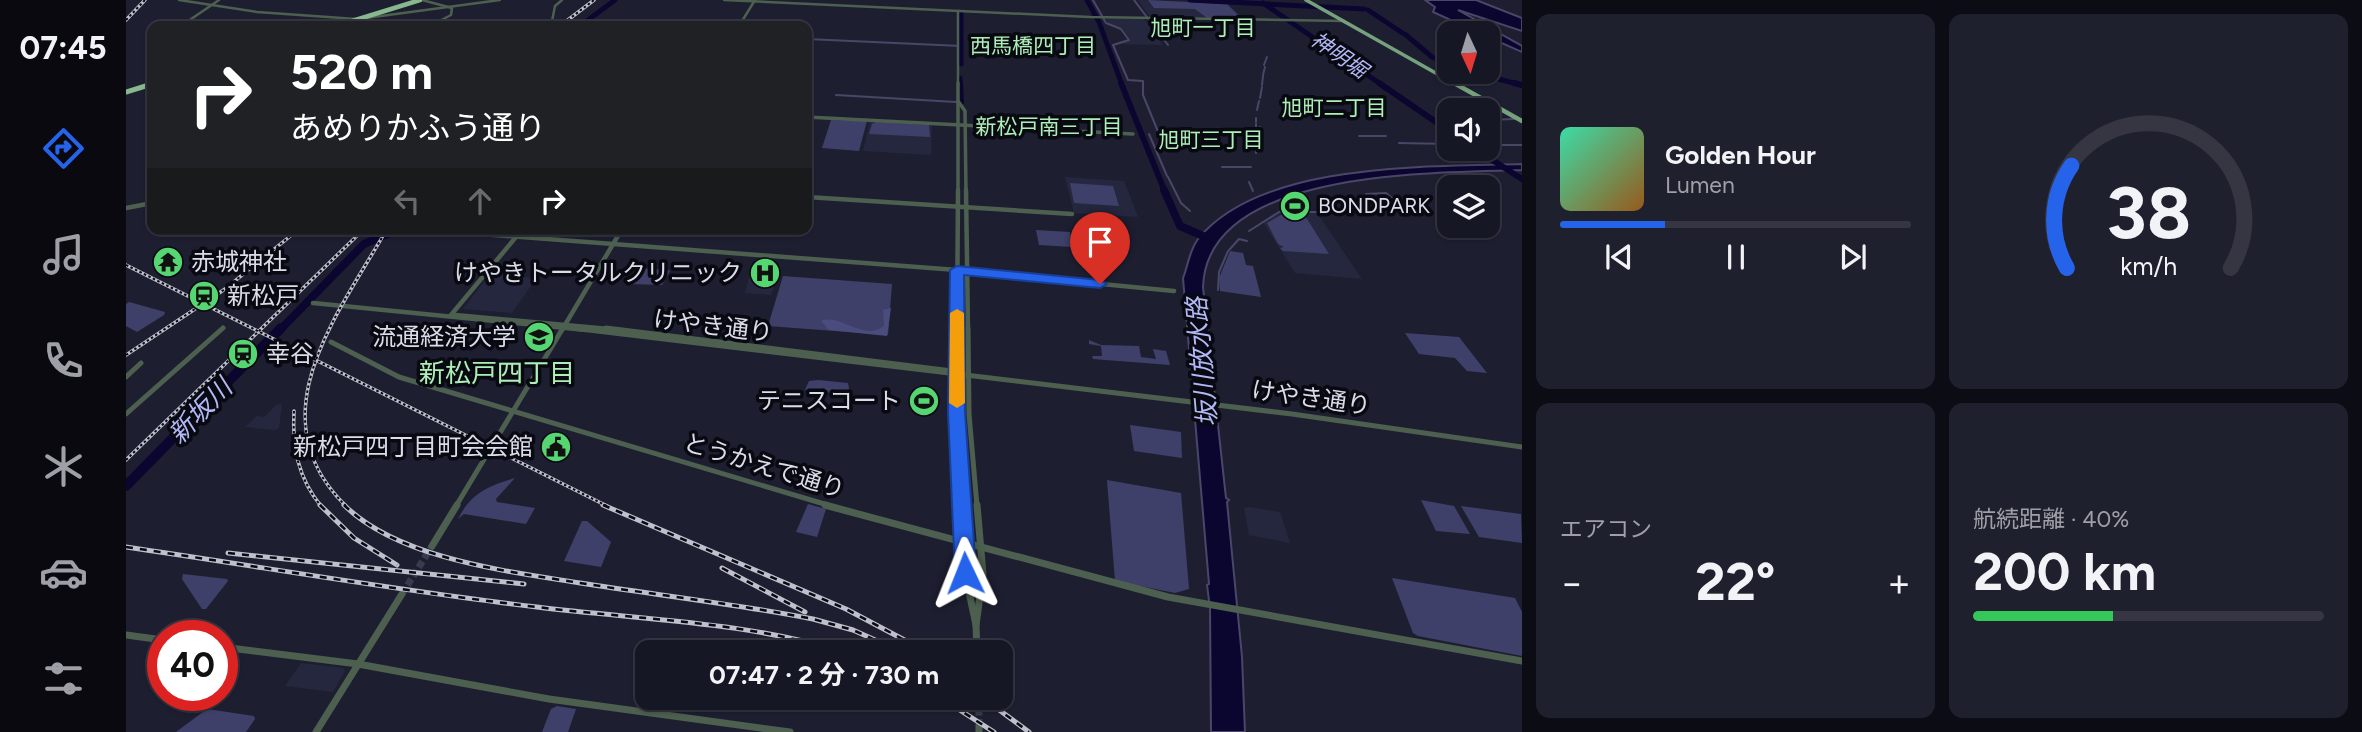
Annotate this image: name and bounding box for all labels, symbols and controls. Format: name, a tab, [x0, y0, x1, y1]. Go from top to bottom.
district label: 旭町一丁目	[1151, 15, 1256, 40]
north arrow	[1437, 21, 1500, 84]
map controls	[1437, 21, 1500, 238]
water label: 神明堀	[1306, 26, 1375, 85]
text: 07:45	[19, 29, 107, 67]
district label: 西馬橋四丁目	[970, 33, 1096, 58]
text: 520 m	[290, 42, 433, 101]
icon: right	[175, 49, 266, 140]
district label: 旭町二丁目	[1282, 95, 1387, 120]
button: sound	[1437, 98, 1500, 161]
text: あめりかふう通り	[290, 109, 546, 147]
district label: 新松戸南三丁目	[976, 114, 1123, 139]
icon: directions	[39, 124, 88, 173]
district label: 旭町三丁目	[1159, 127, 1264, 152]
text: Golden Hour	[1665, 139, 1816, 171]
text: 38	[2106, 169, 2191, 256]
text: Lumen	[1665, 171, 1735, 199]
button: layers	[1437, 175, 1500, 238]
icon: left	[388, 182, 426, 220]
icon: ahead	[461, 182, 499, 220]
icon: right	[534, 182, 572, 220]
sports icon: BONDPARK	[1278, 189, 1312, 223]
place label: BONDPARK	[1318, 193, 1430, 218]
pin	[1070, 212, 1130, 284]
icon: arrive	[1081, 223, 1119, 261]
icon: music	[39, 230, 88, 279]
icon: previous	[1600, 238, 1638, 276]
icon: pause	[1717, 238, 1755, 276]
icon: next	[1834, 238, 1872, 276]
temple icon: 赤城神社	[151, 245, 185, 279]
place label: 赤城神社	[191, 247, 287, 276]
text: km/h	[2120, 251, 2177, 281]
hospital icon: けやきトータルクリニック	[748, 256, 782, 290]
place label: けやきトータルクリニック	[454, 258, 742, 287]
station icon: 新松戸	[187, 279, 221, 313]
place label: 新松戸	[227, 281, 299, 310]
water label: 坂川放水路	[1180, 294, 1224, 428]
street label: けやき通り	[652, 304, 774, 347]
school or university icon: 流通経済大学	[522, 320, 556, 354]
place label: 流通経済大学	[372, 322, 516, 351]
icon: phone	[39, 336, 88, 385]
station icon: 幸谷	[226, 337, 260, 371]
place label: 幸谷	[266, 339, 314, 368]
district label: 新松戸四丁目	[419, 357, 575, 389]
water label: 新坂川	[161, 370, 241, 450]
street label: けやき通り	[1250, 375, 1373, 420]
sports icon: テニスコート	[907, 384, 941, 418]
place label: テニスコート	[757, 386, 901, 415]
street label: とうかえで通り	[680, 427, 848, 504]
public building icon: 新松戸四丁目町会会館	[539, 430, 573, 464]
place label: 新松戸四丁目町会会館	[293, 432, 533, 461]
icon: climate	[39, 442, 88, 491]
text: 航続距離 · 40%	[1973, 505, 2129, 533]
text: エアコン	[1560, 515, 1652, 543]
position arrow	[928, 536, 1002, 610]
text: 200 km	[1973, 541, 2156, 603]
icon: car	[39, 548, 88, 597]
text: 22°	[1696, 551, 1775, 613]
text: −	[1560, 560, 1584, 606]
text: +	[1887, 560, 1911, 606]
speed limit sign: 40	[147, 620, 238, 711]
icon: filters	[39, 654, 88, 703]
text: 07:47 · 2 分 · 730 m	[709, 659, 939, 691]

